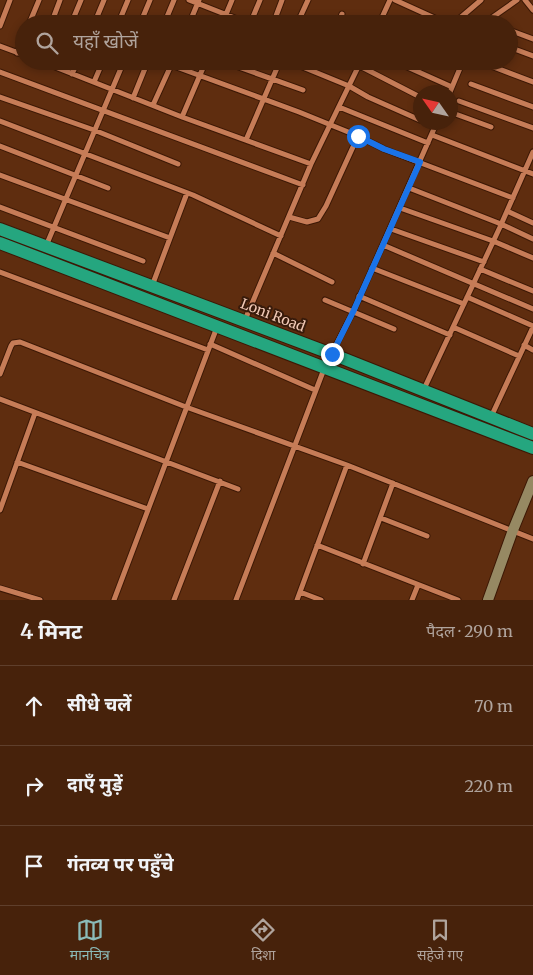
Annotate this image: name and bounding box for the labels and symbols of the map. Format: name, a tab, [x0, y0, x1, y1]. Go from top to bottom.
north arrow	[413, 85, 458, 130]
route start	[347, 125, 370, 148]
street label: Loni Road	[238, 294, 309, 336]
route end	[321, 343, 344, 366]

